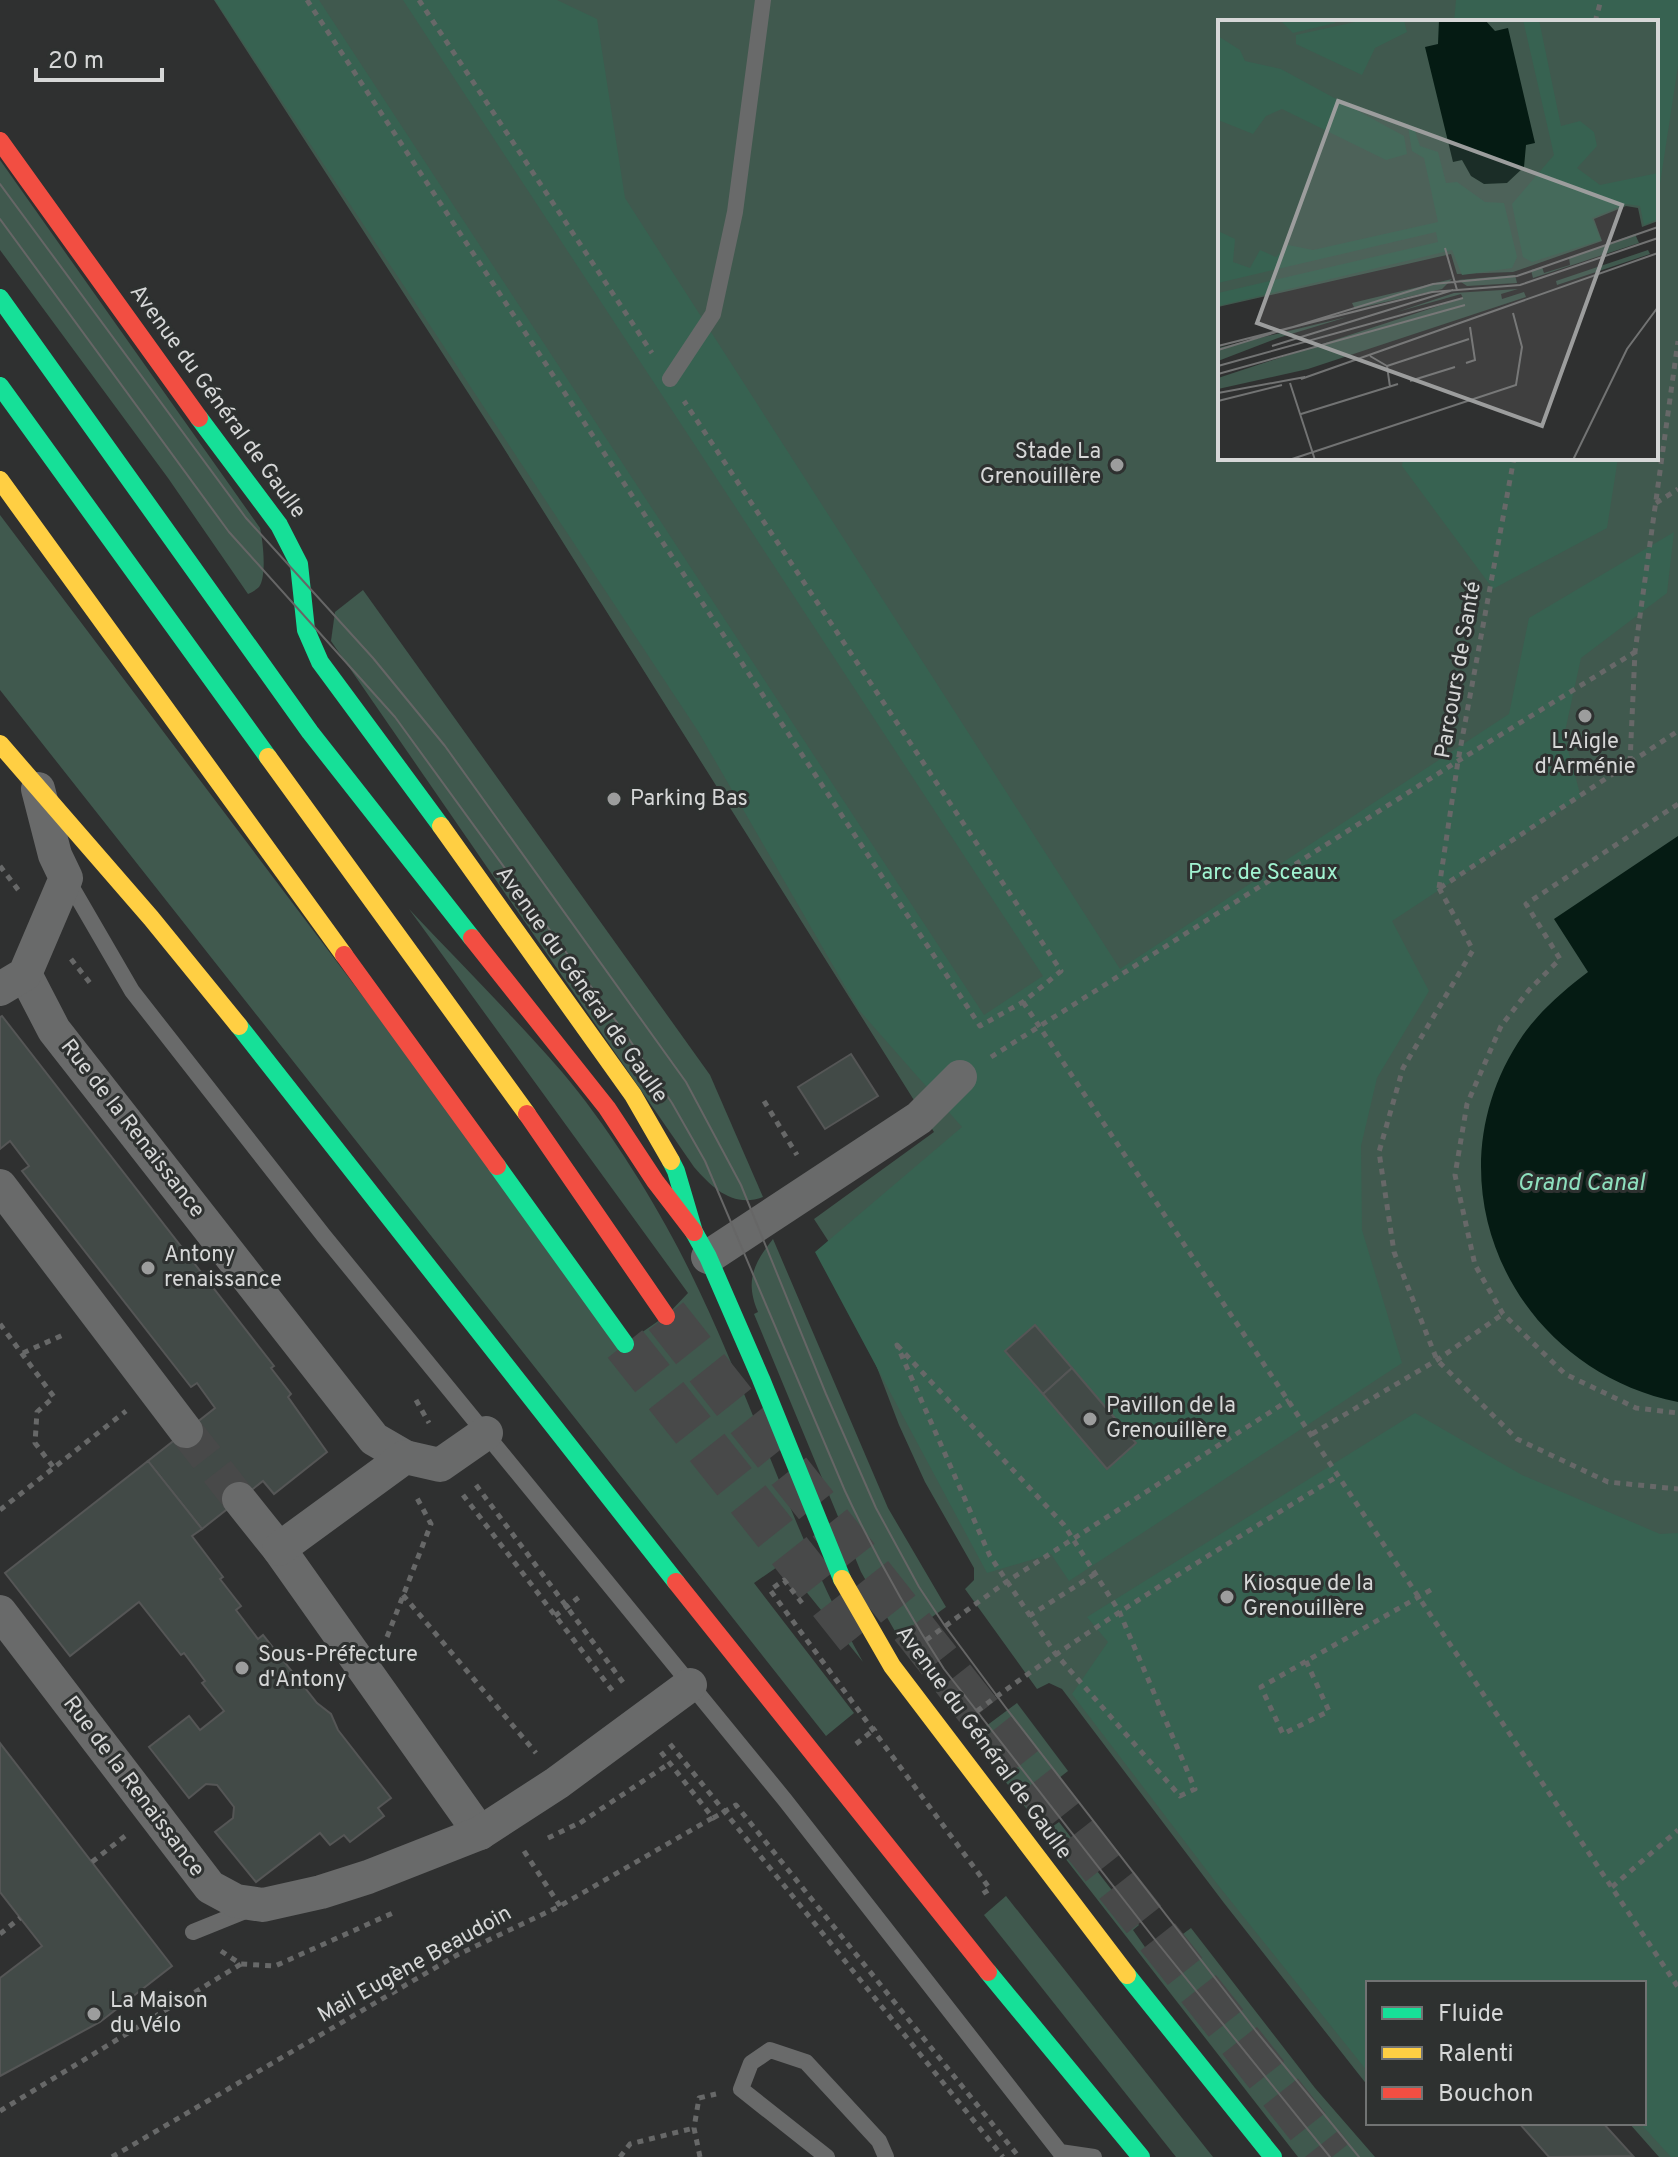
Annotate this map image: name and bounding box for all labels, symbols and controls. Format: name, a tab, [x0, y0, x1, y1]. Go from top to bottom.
inset map	[1218, 20, 1658, 460]
scale bar	[36, 32, 162, 82]
text: 20 m	[48, 47, 104, 77]
street label: Avenue du Général de Gaulle	[123, 280, 311, 524]
place label: Stade La Grenouillère	[980, 439, 1101, 491]
marker: Stade La Grenouillère	[1108, 456, 1126, 474]
street label: Parcours de Santé	[1430, 579, 1488, 761]
marker: L'Aigle d'Arménie	[1576, 707, 1594, 725]
place label: L'Aigle d'Arménie	[1534, 729, 1636, 781]
place label: Parking Bas	[630, 786, 748, 813]
marker: Parking Bas	[605, 790, 623, 808]
park label: Parc de Sceaux	[1188, 860, 1338, 887]
street label: Avenue du Général de Gaulle	[489, 862, 673, 1108]
street label: Rue de la Renaissance	[54, 1034, 210, 1224]
water label: Grand Canal	[1517, 1169, 1647, 1199]
place label: Antony renaissance	[164, 1242, 282, 1294]
marker: Antony renaissance	[139, 1259, 157, 1277]
place label: Pavillon de la Grenouillère	[1106, 1393, 1236, 1445]
marker: Pavillon de la Grenouillère	[1081, 1410, 1099, 1428]
place label: Kiosque de la Grenouillère	[1243, 1571, 1374, 1623]
marker: Kiosque de la Grenouillère	[1218, 1588, 1236, 1606]
street label: Avenue du Général de Gaulle	[889, 1621, 1077, 1865]
place label: Sous-Préfecture d'Antony	[258, 1642, 418, 1694]
marker: Sous-Préfecture d'Antony	[233, 1659, 251, 1677]
street label: Rue de la Renaissance	[56, 1691, 210, 1883]
street label: Mail Eugène Beaudoin	[313, 1900, 517, 2030]
legend	[1366, 1981, 1646, 2125]
place label: La Maison du Vélo	[110, 1988, 208, 2040]
text: Fluide	[1438, 2000, 1504, 2030]
marker: La Maison du Vélo	[85, 2005, 103, 2023]
text: Ralenti	[1438, 2040, 1514, 2070]
text: Bouchon	[1438, 2080, 1533, 2110]

